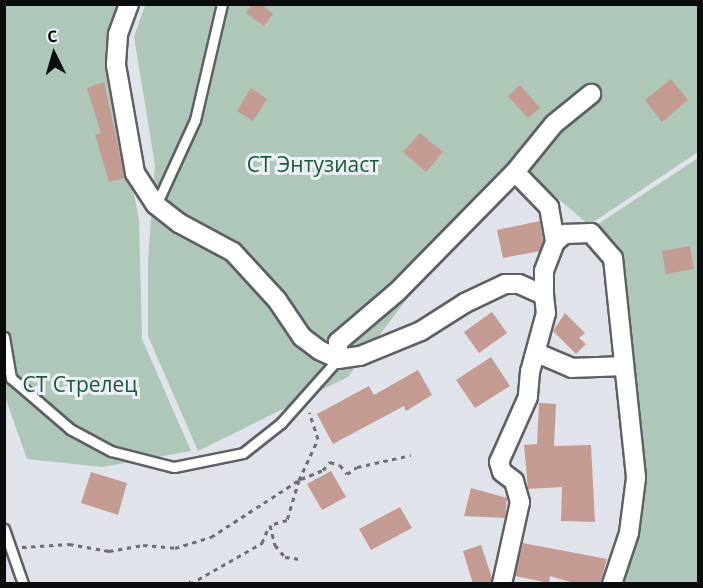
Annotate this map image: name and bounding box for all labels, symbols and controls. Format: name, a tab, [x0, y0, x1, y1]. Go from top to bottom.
north arrow	[24, 24, 84, 84]
text: С	[46, 25, 58, 47]
park label: СТ Энтузиаст	[247, 151, 379, 177]
park label: СТ Стрелец	[23, 371, 137, 397]

